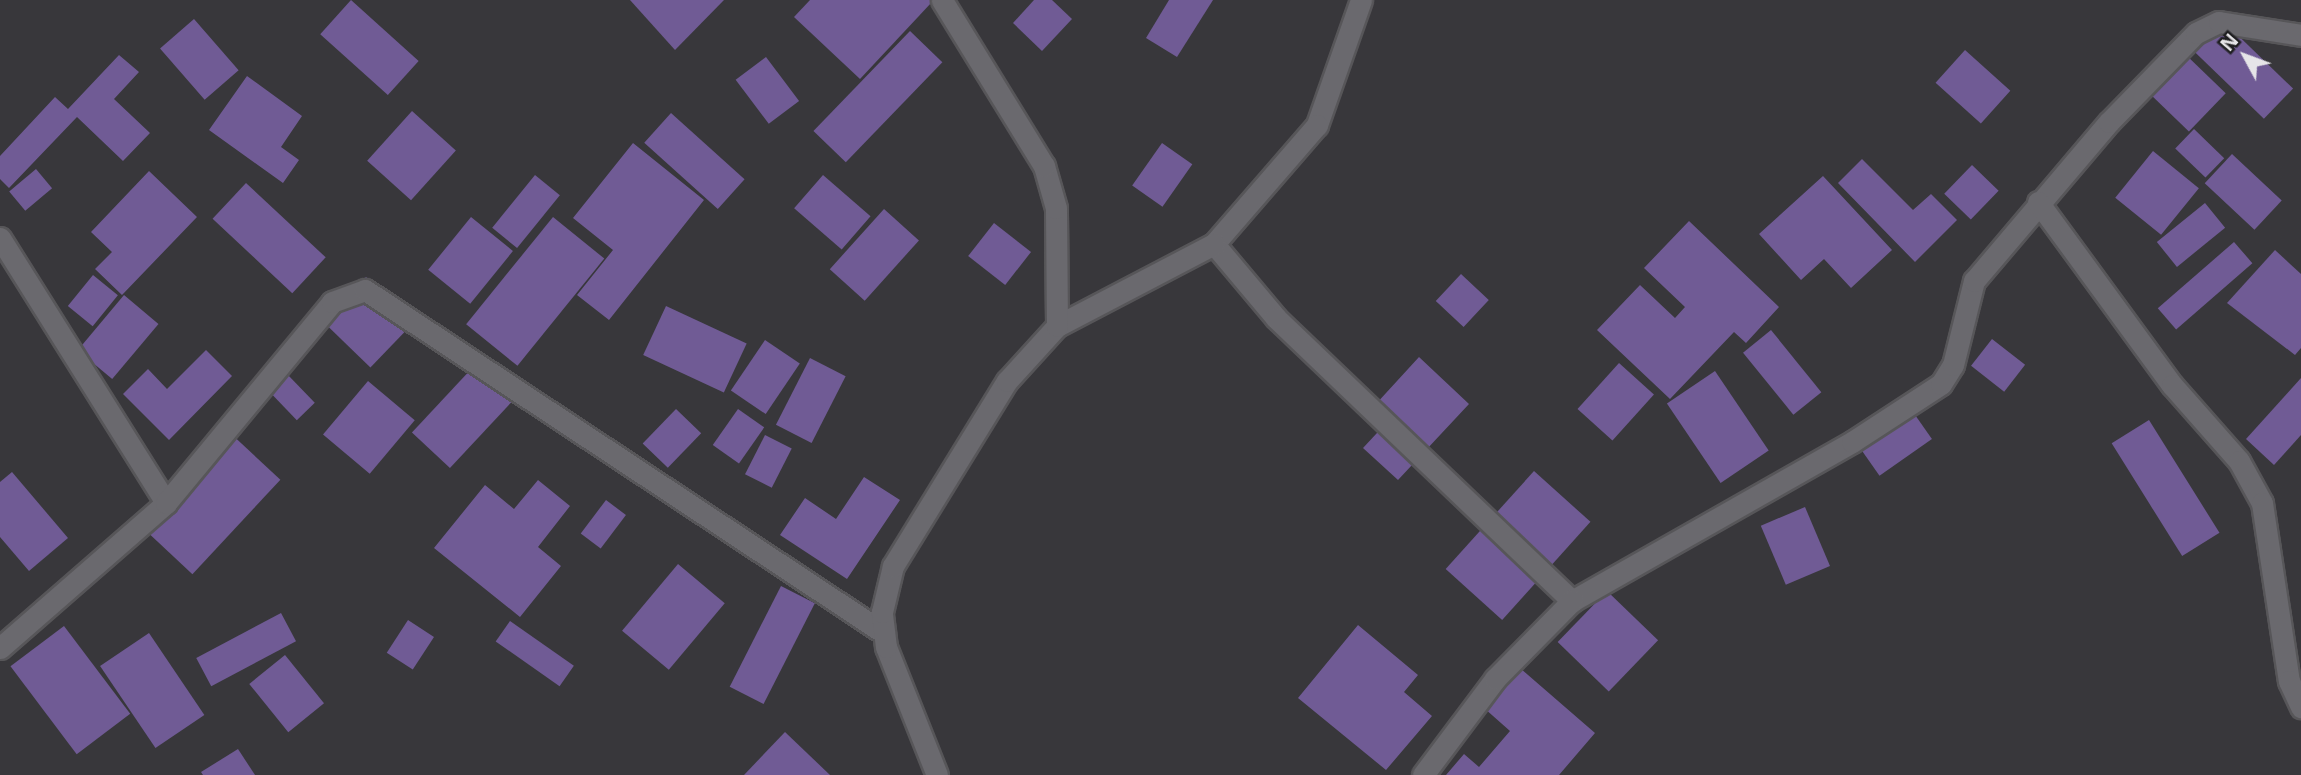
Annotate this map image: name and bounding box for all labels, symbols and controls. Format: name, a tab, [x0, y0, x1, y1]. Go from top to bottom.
north arrow	[2210, 21, 2280, 91]
text: N	[2214, 28, 2244, 57]

